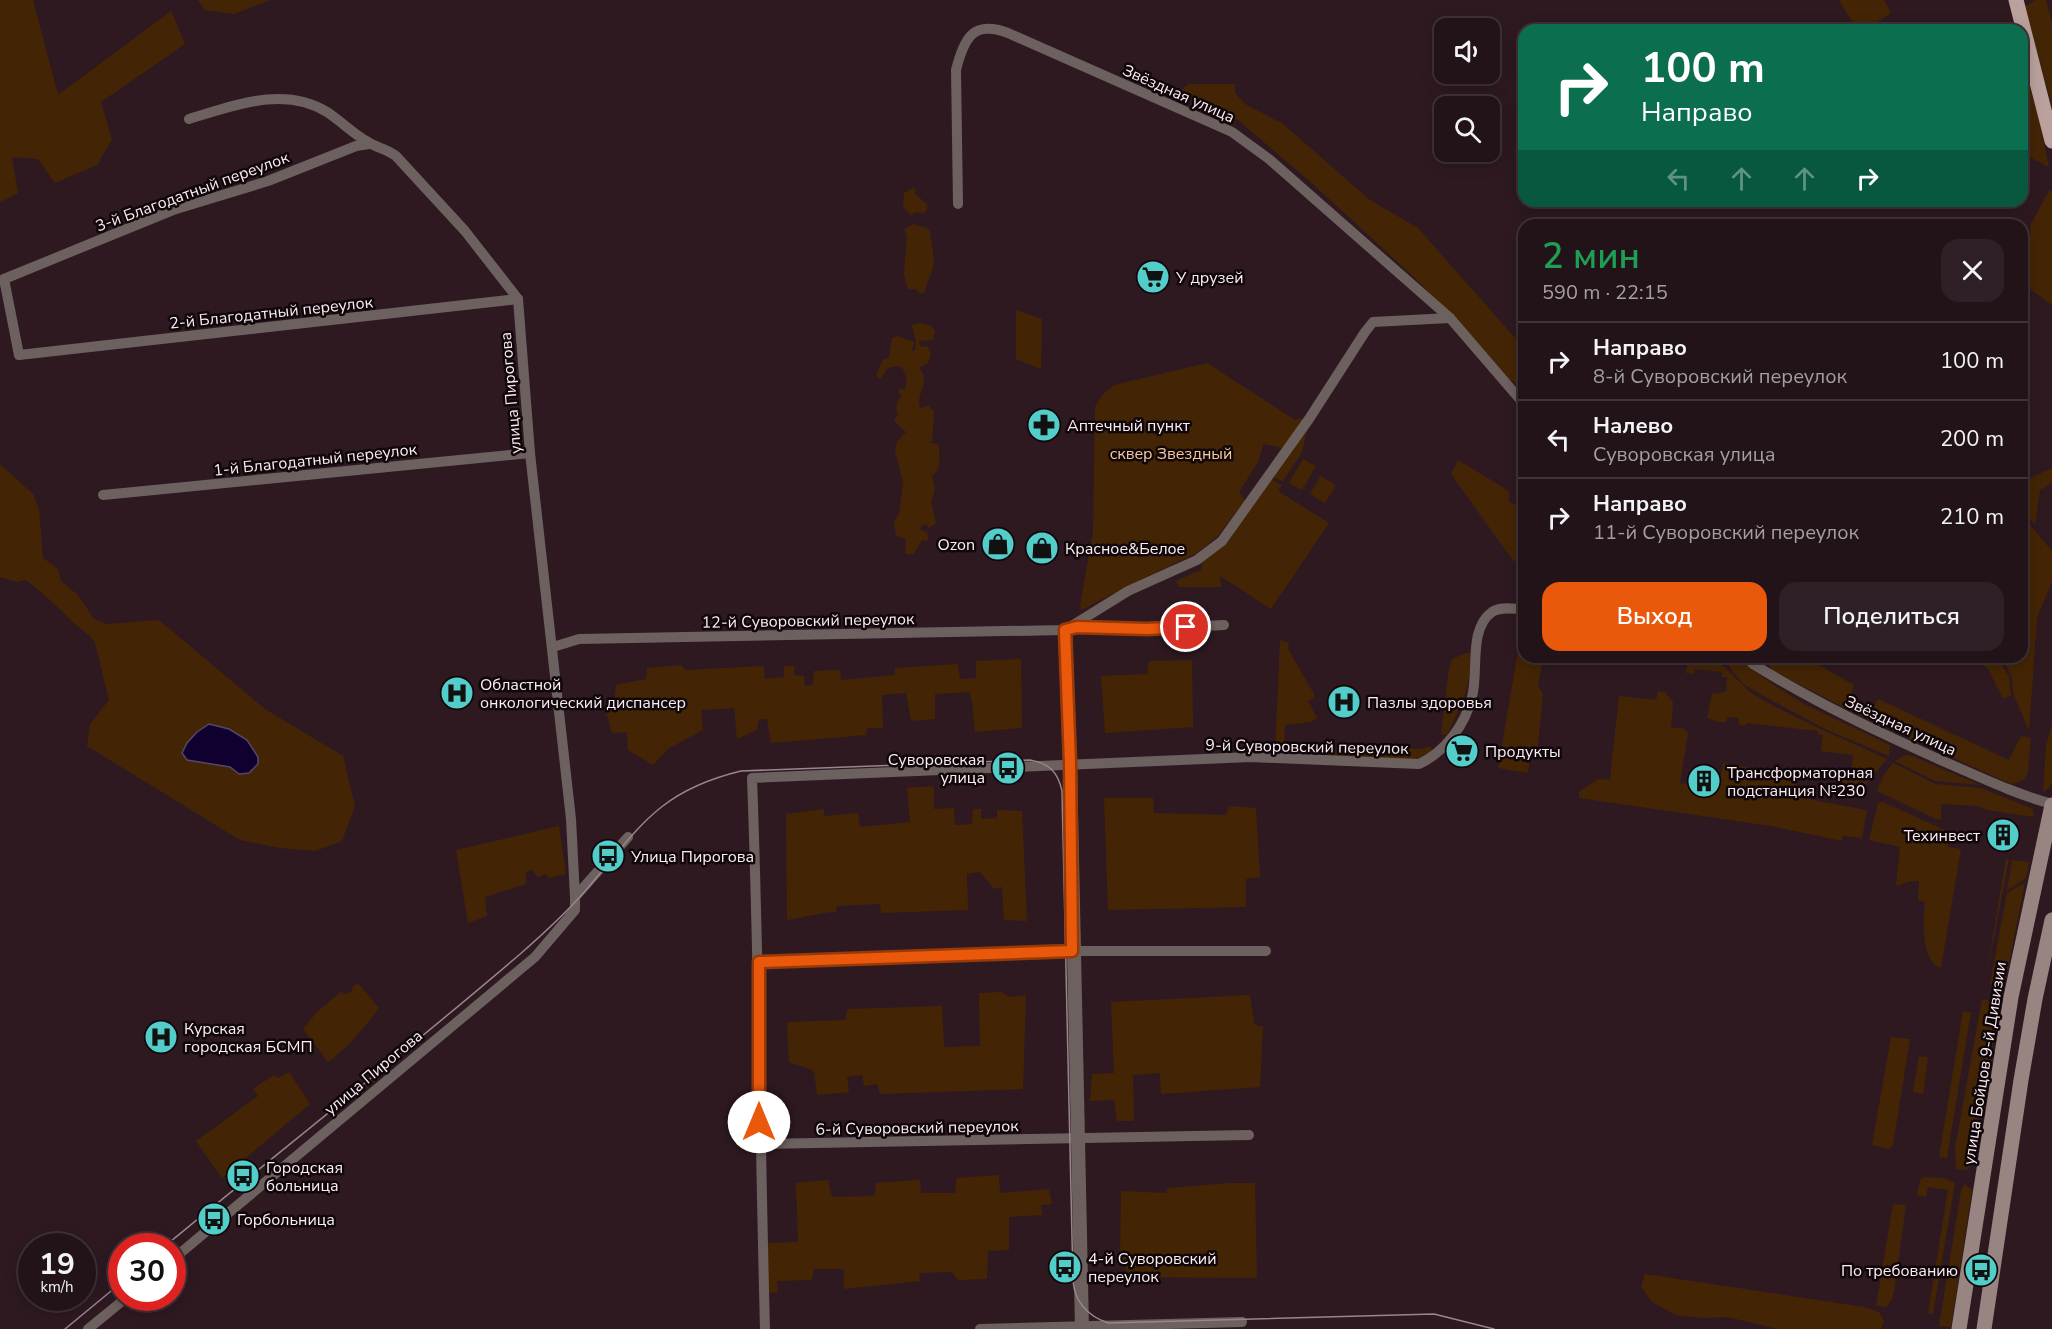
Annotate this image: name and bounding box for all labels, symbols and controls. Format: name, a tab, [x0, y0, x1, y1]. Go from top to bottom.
map controls	[1434, 18, 1500, 162]
button: sound	[1434, 18, 1500, 84]
text: 100 m	[1641, 40, 1765, 97]
icon: right	[1542, 48, 1620, 126]
street label: Звёздная улица	[1119, 59, 1238, 128]
text: Направо	[1641, 94, 1752, 131]
button: search	[1434, 96, 1500, 162]
street label: 3-й Благодатный переулок	[92, 146, 293, 237]
icon: left	[1662, 162, 1695, 195]
icon: ahead	[1725, 162, 1758, 195]
icon: ahead	[1788, 162, 1821, 195]
icon: right	[1851, 162, 1884, 195]
text: 2 мин	[1542, 232, 1640, 281]
button: close	[1941, 239, 2004, 302]
supermarket icon: У друзей	[1135, 259, 1171, 295]
place label: У друзей	[1175, 267, 1244, 289]
text: 590 m · 22:15	[1542, 279, 1668, 306]
street label: 2-й Благодатный переулок	[168, 291, 375, 335]
street label: улица Пирогова	[495, 331, 527, 455]
text: Направо	[1593, 333, 1687, 363]
icon: right	[1542, 345, 1575, 378]
text: 100 m	[1940, 346, 2004, 376]
text: 8-й Суворовский переулок	[1593, 363, 1847, 390]
pharmacy icon: Аптечный пункт	[1026, 407, 1062, 443]
text: Налево	[1593, 411, 1673, 441]
place label: Аптечный пункт	[1067, 415, 1191, 437]
icon: left	[1542, 423, 1575, 456]
text: 200 m	[1940, 424, 2004, 454]
street label: 1-й Благодатный переулок	[212, 438, 419, 482]
text: Суворовская улица	[1593, 441, 1775, 468]
park label: сквер Звездный	[1110, 443, 1232, 465]
text: Направо	[1593, 489, 1687, 519]
icon: right	[1542, 501, 1575, 534]
text: 210 m	[1940, 502, 2004, 532]
text: 11-й Суворовский переулок	[1593, 519, 1859, 546]
shop icon: Ozon	[980, 526, 1016, 562]
shop icon: Красное&Белое	[1024, 530, 1060, 566]
place label: Ozon	[937, 534, 975, 556]
place label: Красное&Белое	[1065, 538, 1185, 560]
button: Выход	[1542, 582, 1767, 651]
button: Поделиться	[1779, 582, 2004, 651]
pin	[1160, 601, 1211, 652]
street label: 12-й Суворовский переулок	[701, 608, 915, 634]
icon: arrive	[1169, 610, 1202, 643]
place label: Областной онкологический диспансер	[480, 674, 686, 714]
hospital icon: Областной онкологический диспансер	[439, 675, 475, 711]
hospital icon: Пазлы здоровья	[1326, 684, 1362, 720]
street label: Звёздная улица	[1841, 690, 1960, 761]
place label: Пазлы здоровья	[1367, 692, 1492, 714]
supermarket icon: Продукты	[1444, 733, 1480, 769]
street label: 9-й Суворовский переулок	[1205, 734, 1409, 760]
place label: Продукты	[1485, 741, 1561, 763]
place label: Суворовская улица	[888, 749, 985, 789]
bus stop icon: Суворовская улица	[990, 750, 1026, 786]
place label: Трансформаторная подстанция №230	[1727, 762, 1873, 802]
building icon: Трансформаторная подстанция №230	[1686, 763, 1722, 799]
building icon: Техинвест	[1985, 817, 2021, 853]
place label: Техинвест	[1904, 825, 1981, 847]
bus stop icon: Улица Пирогова	[590, 838, 626, 874]
place label: Улица Пирогова	[630, 846, 754, 868]
street label: улица Бойцов 9-й Дивизии	[1958, 960, 2012, 1166]
place label: Курская городская БСМП	[184, 1018, 312, 1058]
hospital icon: Курская городская БСМП	[143, 1019, 179, 1055]
street label: улица Пирогова	[320, 1025, 427, 1120]
position arrow	[727, 1090, 791, 1154]
street label: 6-й Суворовский переулок	[815, 1115, 1019, 1141]
place label: Городская больница	[266, 1157, 343, 1197]
bus stop icon: Городская больница	[225, 1158, 261, 1194]
bus stop icon: Горбольница	[196, 1201, 232, 1237]
place label: Горбольница	[237, 1209, 335, 1231]
speed limit sign: 30	[108, 1233, 186, 1311]
text: 19	[39, 1244, 75, 1285]
place label: 4-й Суворовский переулок	[1088, 1248, 1217, 1288]
bus stop icon: 4-й Суворовский переулок	[1047, 1249, 1083, 1285]
bus stop icon: По требованию	[1963, 1252, 1999, 1288]
place label: По требованию	[1841, 1260, 1958, 1282]
text: km/h	[40, 1277, 74, 1297]

